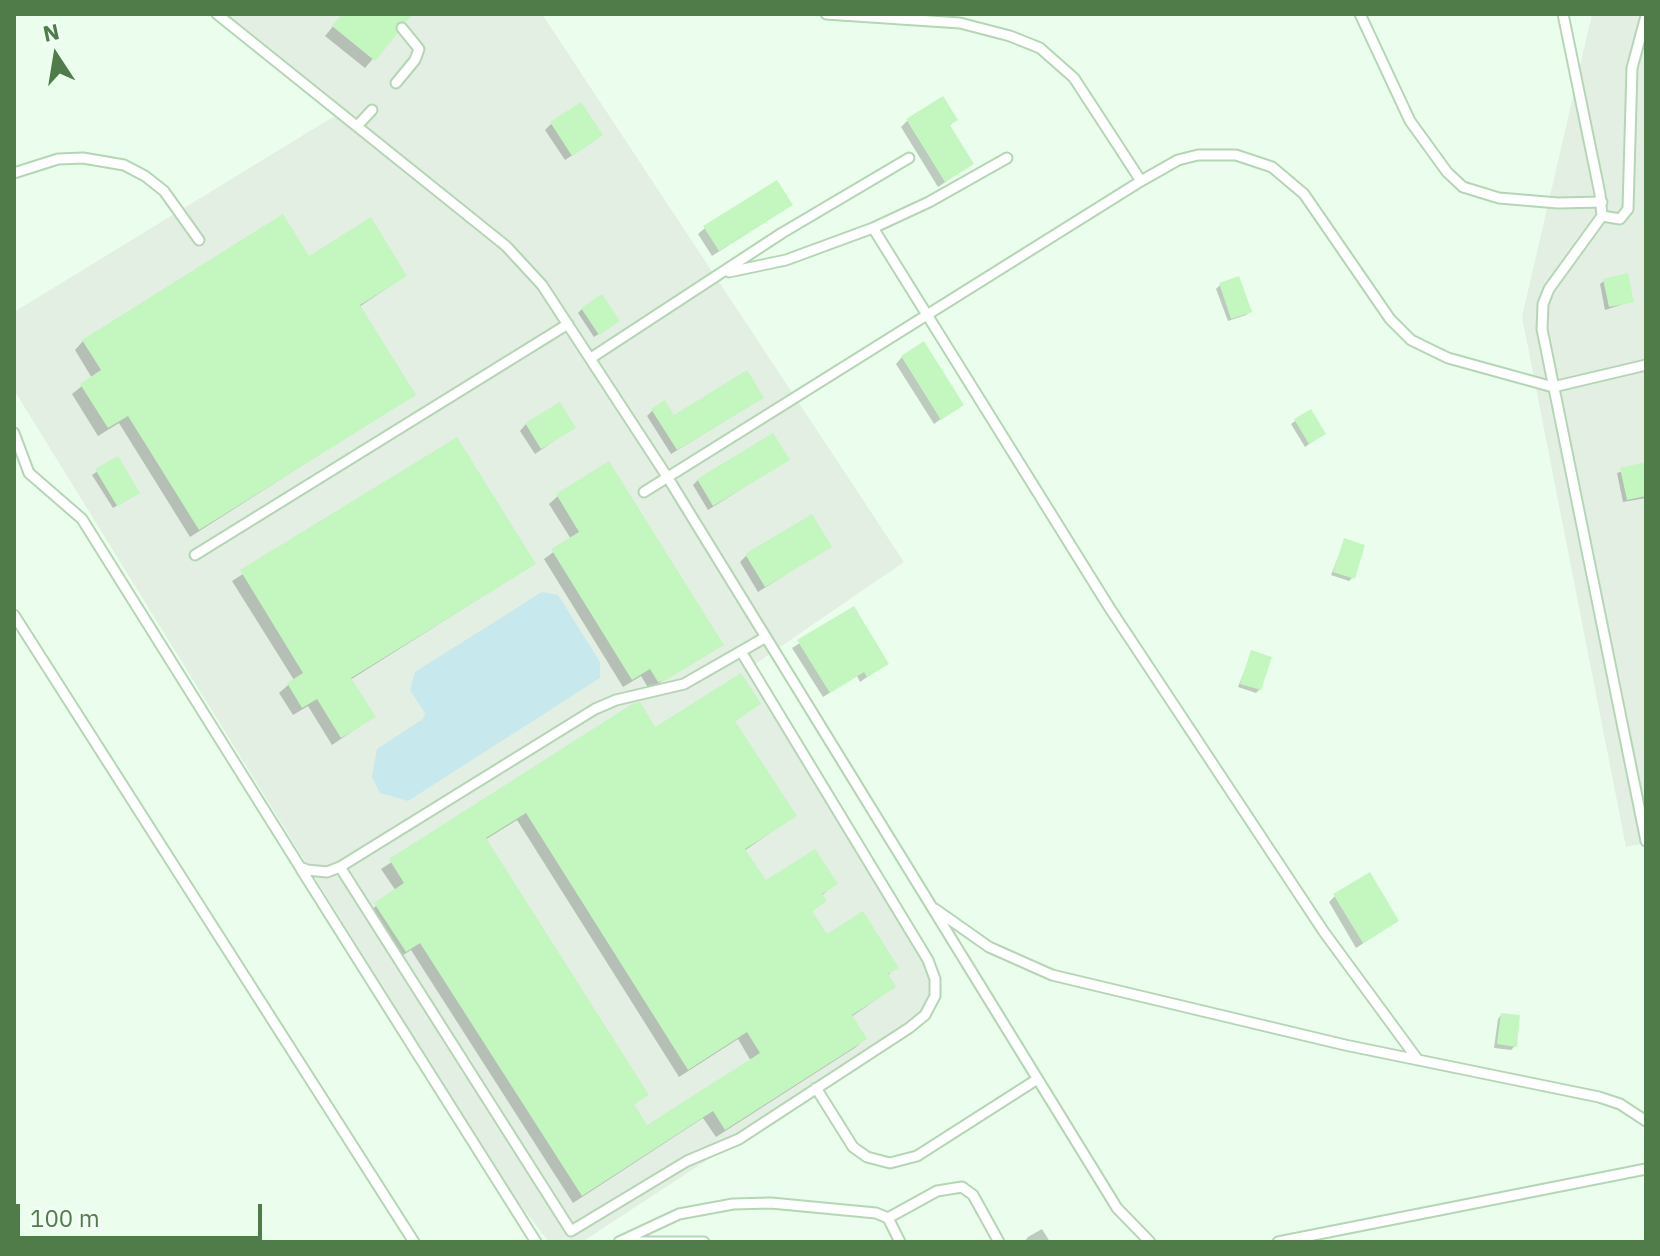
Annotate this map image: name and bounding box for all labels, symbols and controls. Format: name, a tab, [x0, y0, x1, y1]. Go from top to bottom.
north arrow	[16, 16, 96, 96]
text: N	[40, 16, 62, 48]
scale bar	[20, 1188, 266, 1238]
text: 100 m	[30, 1202, 100, 1234]

